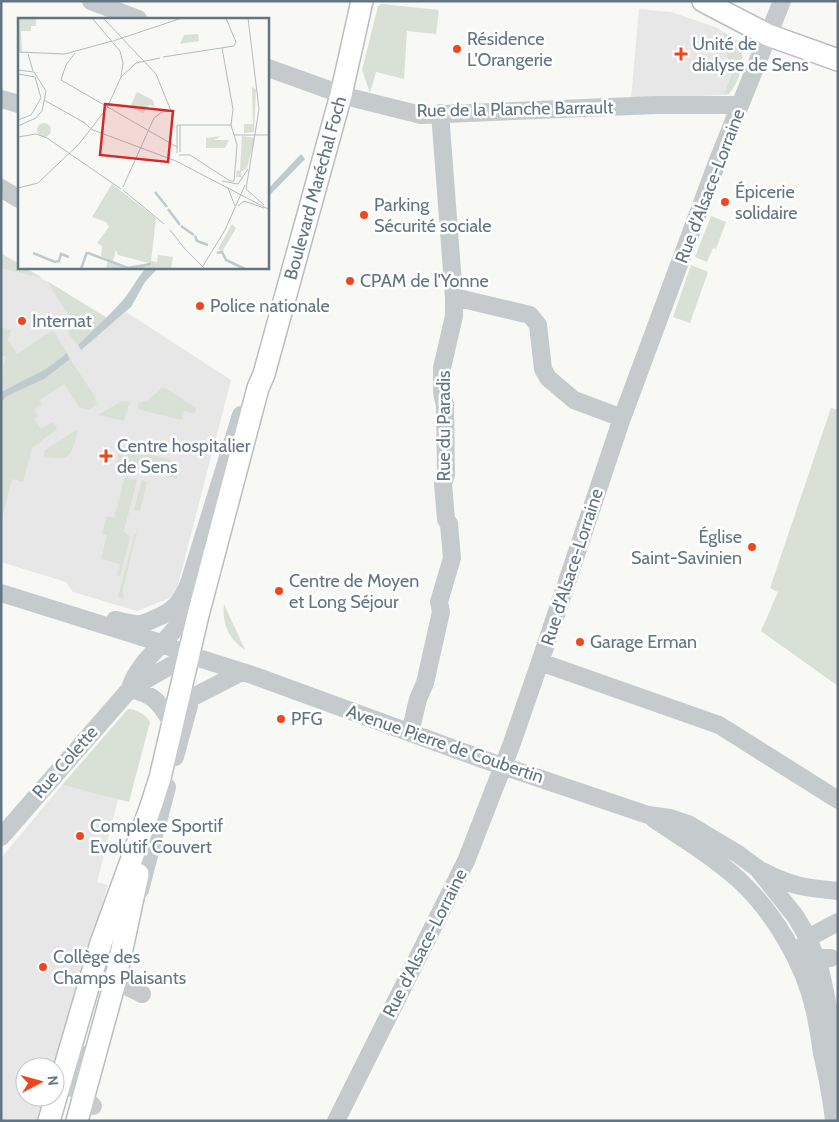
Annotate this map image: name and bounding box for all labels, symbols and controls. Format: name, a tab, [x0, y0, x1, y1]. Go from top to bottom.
inset map	[18, 18, 269, 269]
place label: Résidence L'Orangerie	[467, 28, 552, 71]
place label: Unité de dialyse de Sens	[692, 33, 809, 76]
marker: Résidence L'Orangerie	[451, 43, 463, 55]
marker: Unité de dialyse de Sens	[674, 47, 688, 61]
street label: Boulevard Maréchal Foch	[280, 94, 351, 282]
street label: Rue de la Planche Barrault	[416, 96, 614, 122]
street label: Rue d'Alsace-Lorraine	[670, 106, 750, 266]
place label: Épicerie solidaire	[735, 181, 798, 224]
place label: Parking Sécurité sociale	[374, 194, 491, 237]
marker: Épicerie solidaire	[719, 196, 731, 208]
marker: Parking Sécurité sociale	[358, 209, 370, 221]
place label: CPAM de l'Yonne	[360, 270, 489, 292]
marker: CPAM de l'Yonne	[344, 275, 356, 287]
place label: Police nationale	[210, 295, 330, 317]
marker: Police nationale	[194, 300, 206, 312]
place label: Internat	[32, 310, 92, 332]
marker: Internat	[16, 315, 28, 327]
street label: Rue du Paradis	[433, 371, 455, 481]
place label: Centre hospitalier de Sens	[117, 435, 251, 478]
marker: Centre hospitalier de Sens	[99, 449, 113, 463]
street label: Rue d'Alsace-Lorraine	[536, 486, 608, 648]
place label: Église Saint-Savinien	[631, 526, 742, 569]
marker: Église Saint-Savinien	[746, 541, 758, 553]
place label: Centre de Moyen et Long Séjour	[289, 570, 419, 613]
marker: Centre de Moyen et Long Séjour	[273, 585, 285, 597]
place label: Garage Erman	[590, 631, 697, 653]
marker: Garage Erman	[574, 636, 586, 648]
street label: Avenue Pierre de Coubertin	[344, 700, 546, 788]
place label: PFG	[291, 708, 323, 730]
marker: PFG	[275, 713, 287, 725]
street label: Rue Colette	[28, 721, 102, 803]
place label: Complexe Sportif Evolutif Couvert	[90, 815, 223, 858]
marker: Complexe Sportif Evolutif Couvert	[74, 830, 86, 842]
street label: Rue d'Alsace-Lorraine	[378, 865, 472, 1021]
place label: Collège des Champs Plaisants	[53, 946, 186, 989]
marker: Collège des Champs Plaisants	[37, 961, 49, 973]
north arrow	[15, 1057, 65, 1107]
text: N	[43, 1075, 62, 1087]

